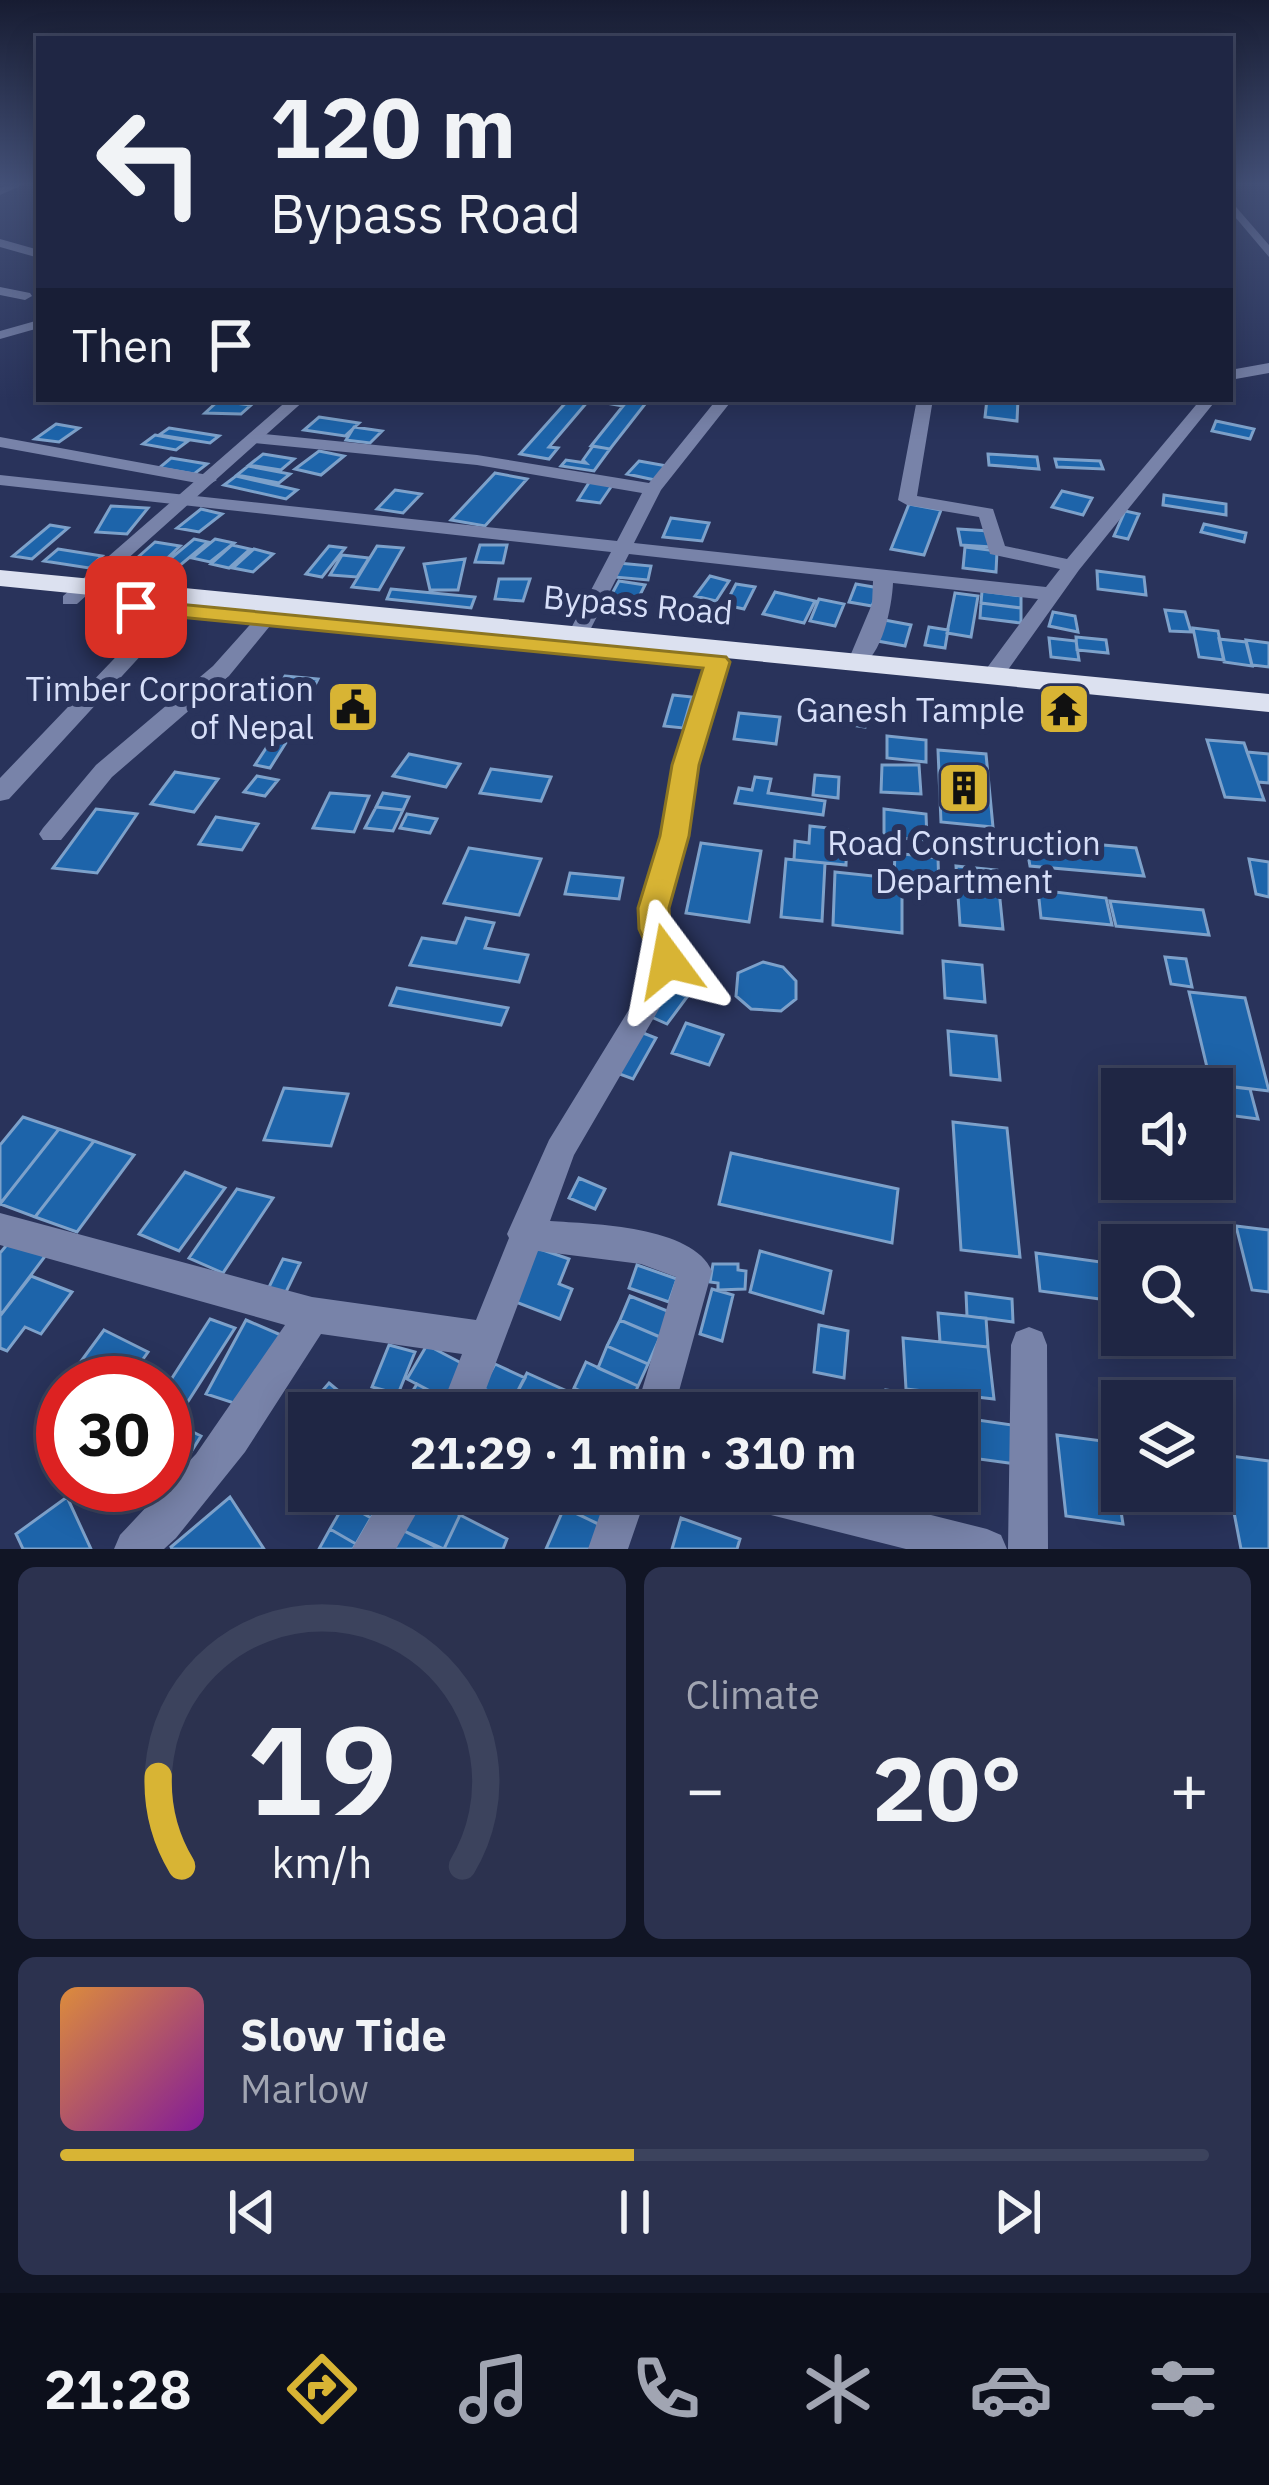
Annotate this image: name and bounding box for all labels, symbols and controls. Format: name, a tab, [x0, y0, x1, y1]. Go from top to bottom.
text: 120 m	[270, 72, 516, 181]
icon: left	[72, 84, 228, 240]
text: Bypass Road	[270, 178, 581, 248]
icon: arrive	[198, 312, 264, 378]
text: Then	[72, 316, 174, 374]
pin	[85, 556, 187, 658]
icon: arrive	[103, 574, 169, 640]
street label: Bypass Road	[541, 574, 735, 634]
place label: Timber Corporation of Nepal	[26, 667, 314, 748]
public building icon: Timber Corporation of Nepal	[325, 679, 381, 735]
temple icon: Ganesh Tample	[1036, 681, 1092, 737]
place label: Ganesh Tample	[796, 688, 1025, 731]
building icon: Road Construction Department	[936, 760, 992, 816]
place label: Road Construction Department	[827, 821, 1101, 902]
position arrow	[605, 898, 731, 1024]
map controls	[1101, 1068, 1233, 1512]
button: sound	[1101, 1068, 1233, 1200]
button: search	[1101, 1224, 1233, 1356]
speed limit sign: 30	[36, 1356, 192, 1512]
button: layers	[1101, 1380, 1233, 1512]
text: 21:29 · 1 min · 310 m	[410, 1423, 856, 1481]
text: Climate	[686, 1669, 820, 1720]
text: 19	[247, 1687, 397, 1849]
text: 20°	[872, 1729, 1022, 1846]
text: −	[686, 1745, 725, 1831]
text: +	[1169, 1745, 1209, 1831]
text: km/h	[271, 1834, 372, 1890]
text: Slow Tide	[240, 2005, 447, 2063]
text: Marlow	[240, 2063, 369, 2114]
icon: previous	[219, 2179, 285, 2245]
icon: pause	[602, 2179, 668, 2245]
icon: next	[985, 2179, 1051, 2245]
icon: directions	[280, 2347, 364, 2431]
icon: music	[452, 2347, 536, 2431]
icon: phone	[624, 2347, 708, 2431]
icon: climate	[796, 2347, 880, 2431]
icon: car	[969, 2347, 1053, 2431]
icon: filters	[1141, 2347, 1225, 2431]
text: 21:28	[44, 2354, 192, 2424]

